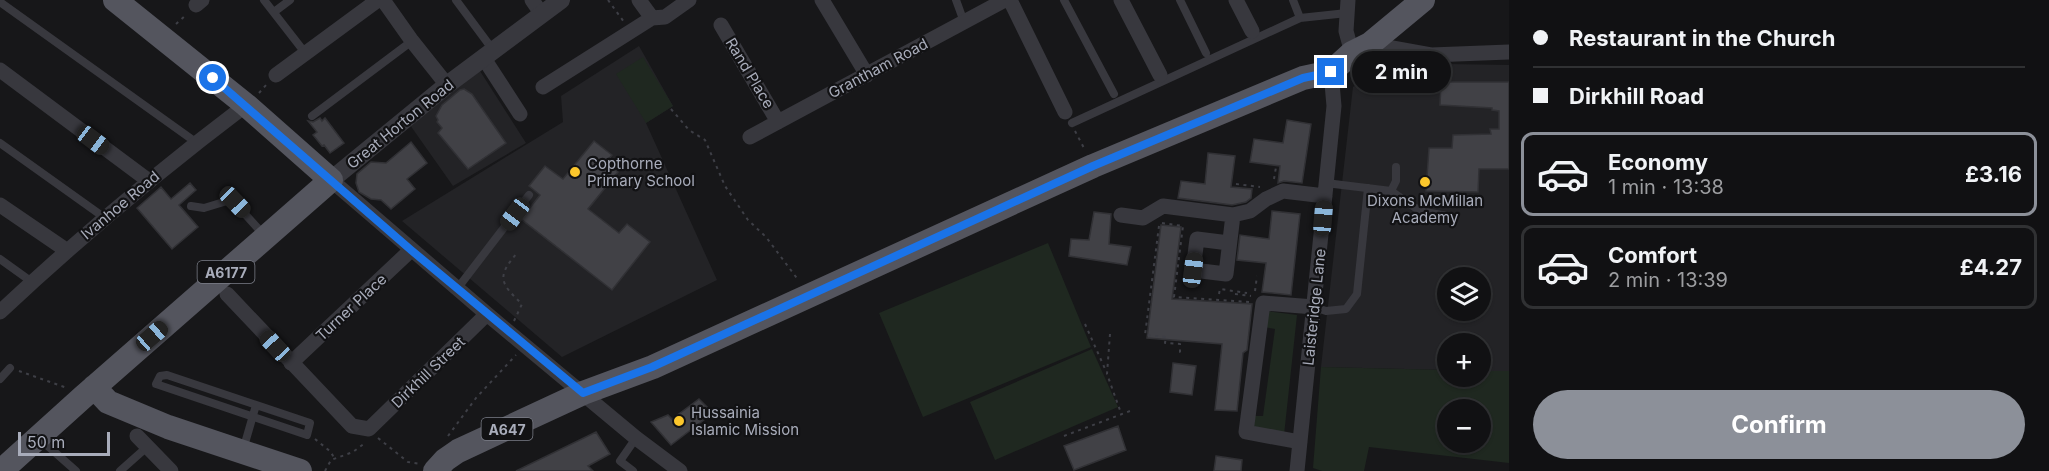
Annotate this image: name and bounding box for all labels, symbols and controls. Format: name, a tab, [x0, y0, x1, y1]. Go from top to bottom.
text: Restaurant in the Church	[1569, 25, 1835, 51]
street label: Rand Place	[721, 34, 779, 112]
street label: Grantham Road	[825, 34, 931, 102]
callout: 2 min	[1352, 51, 1451, 93]
route end	[1317, 58, 1344, 85]
text: 2 min	[1375, 60, 1428, 84]
route start	[199, 64, 226, 91]
street label: Great Horton Road	[343, 75, 457, 173]
text: Dirkhill Road	[1569, 83, 1704, 109]
car	[73, 122, 113, 158]
icon: car	[1536, 147, 1590, 201]
text: Economy	[1608, 149, 1708, 175]
place label: Copthorne Primary School	[587, 154, 695, 190]
text: £3.16	[1965, 161, 2022, 187]
marker: Copthorne Primary School	[568, 165, 582, 179]
street label: Ivanhoe Road	[77, 167, 163, 243]
marker: Dixons McMillan Academy	[1418, 175, 1432, 189]
text: 1 min · 13:38	[1608, 175, 1724, 199]
car	[216, 183, 254, 221]
place label: Dixons McMillan Academy	[1367, 191, 1483, 227]
car	[497, 194, 533, 234]
car	[1312, 199, 1334, 237]
icon: car	[1536, 240, 1590, 294]
text: Comfort	[1608, 242, 1697, 268]
street label: Laisteridge Lane	[1298, 248, 1330, 366]
car	[1182, 251, 1204, 289]
text: £4.27	[1960, 254, 2022, 280]
road number: A6177	[198, 261, 254, 283]
map controls	[1437, 267, 1491, 453]
button: layers	[1437, 267, 1491, 321]
text: 2 min · 13:39	[1608, 268, 1728, 292]
street label: Turner Place	[312, 269, 390, 345]
car	[133, 317, 171, 355]
car	[256, 327, 294, 365]
street label: Dirkhill Street	[387, 332, 469, 412]
button: +	[1437, 333, 1491, 387]
button: Confirm	[1533, 390, 2025, 459]
button: −	[1437, 399, 1491, 453]
place label: Hussainia Islamic Mission	[691, 403, 799, 439]
marker: Hussainia Islamic Mission	[672, 414, 686, 428]
road number: A647	[482, 418, 532, 440]
scale bar	[18, 429, 110, 456]
text: 50 m	[27, 432, 65, 452]

